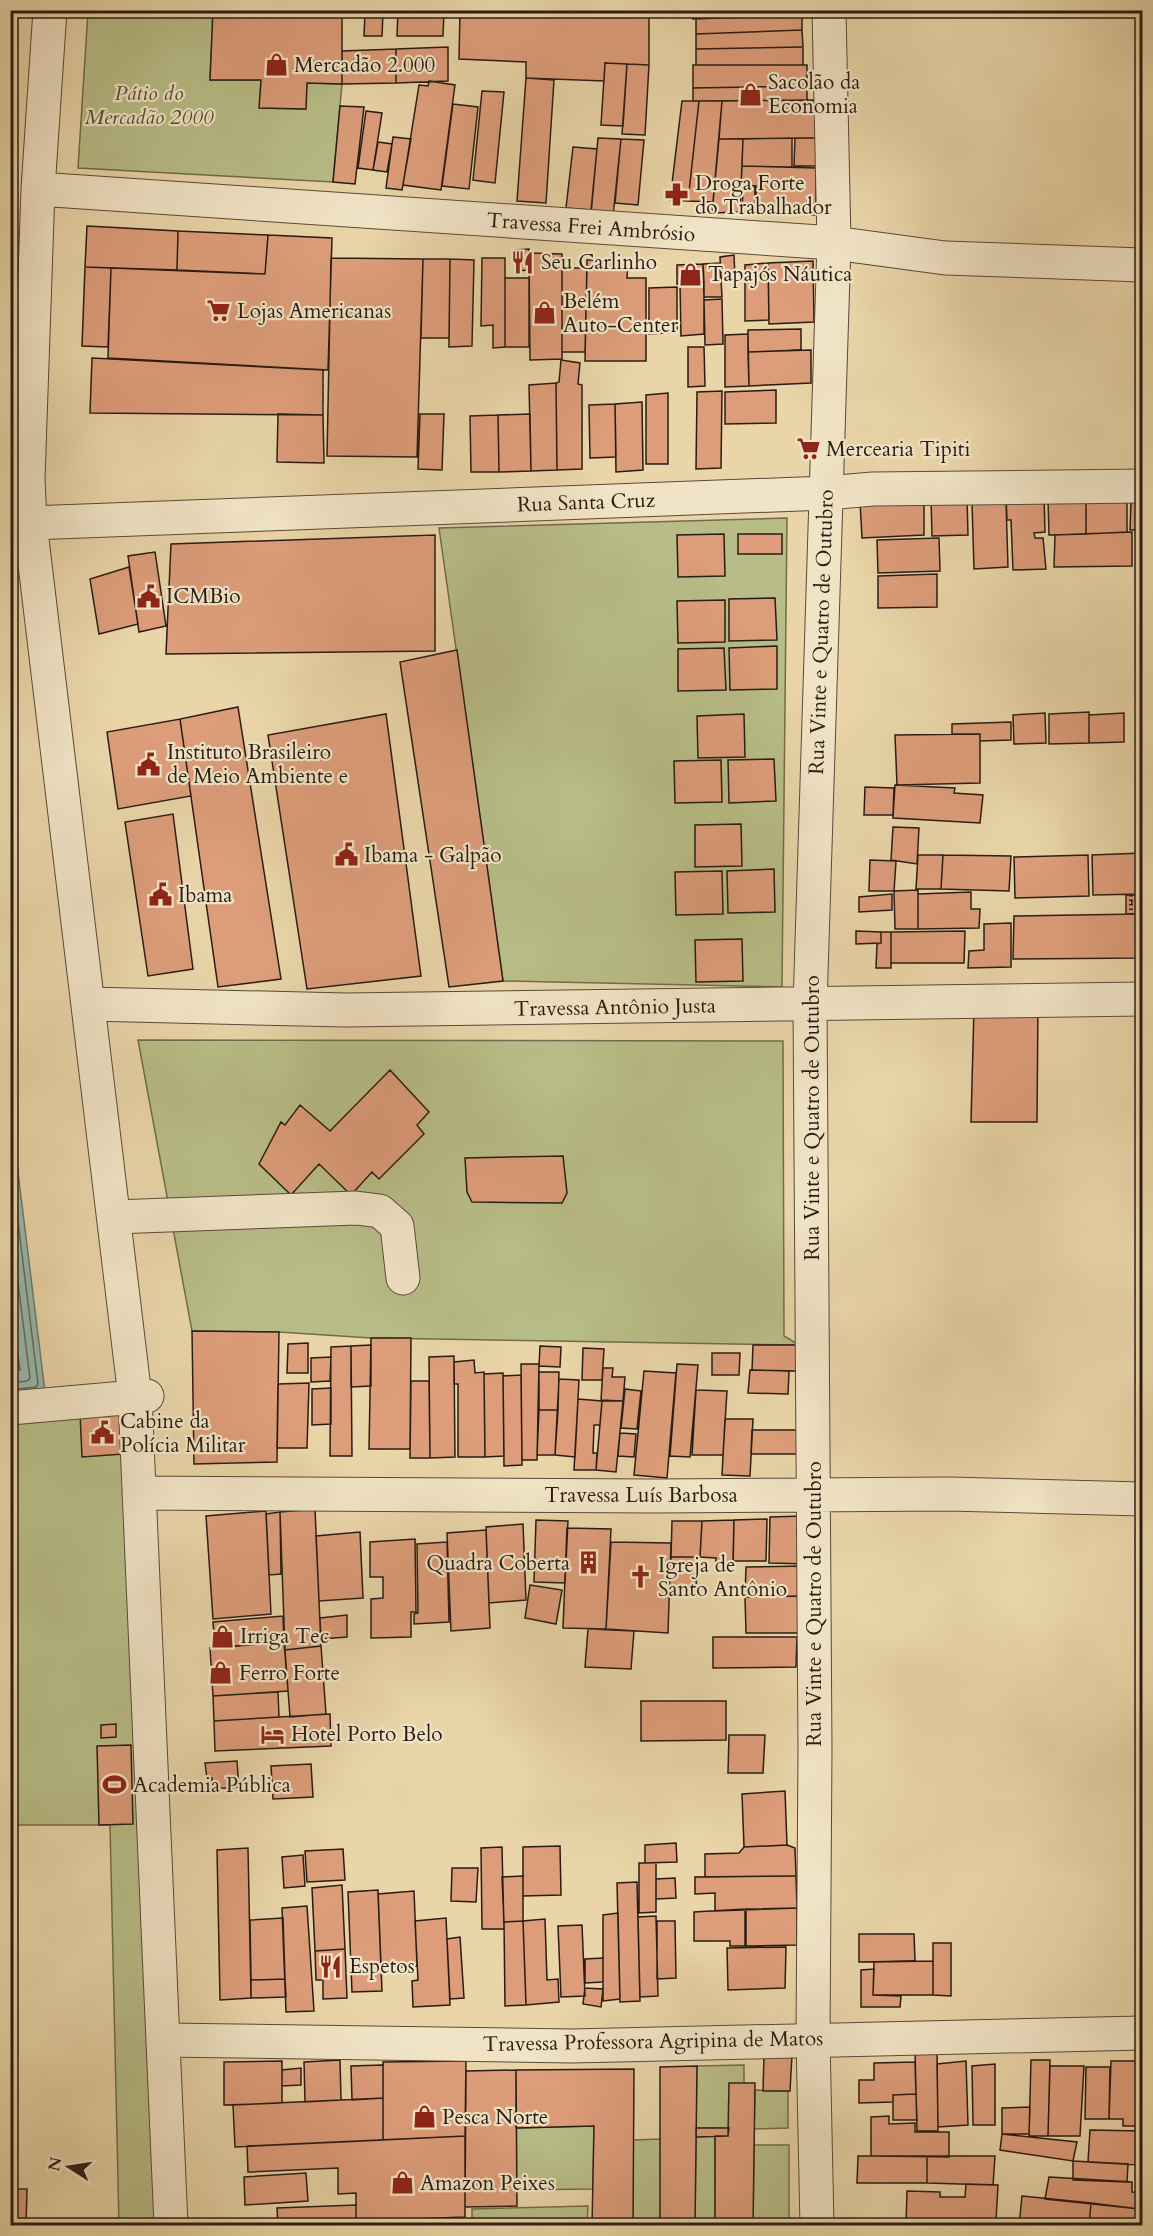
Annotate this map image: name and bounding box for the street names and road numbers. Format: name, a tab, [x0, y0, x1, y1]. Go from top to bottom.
street label: Travessa Frei Ambrósio	[486, 206, 696, 249]
street label: Rua Santa Cruz	[516, 486, 656, 519]
street label: Rua Vinte e Quatro de Outubro	[802, 489, 841, 775]
street label: Rua Vinte e Quatro de Outubro	[798, 975, 827, 1261]
street label: Travessa Antônio Justa	[514, 991, 716, 1024]
street label: Rua Vinte e Quatro de Outubro	[800, 1461, 829, 1747]
street label: Travessa Luís Barbosa	[544, 1481, 738, 1510]
street label: Travessa Professora Agripina de Matos	[483, 2024, 823, 2059]

